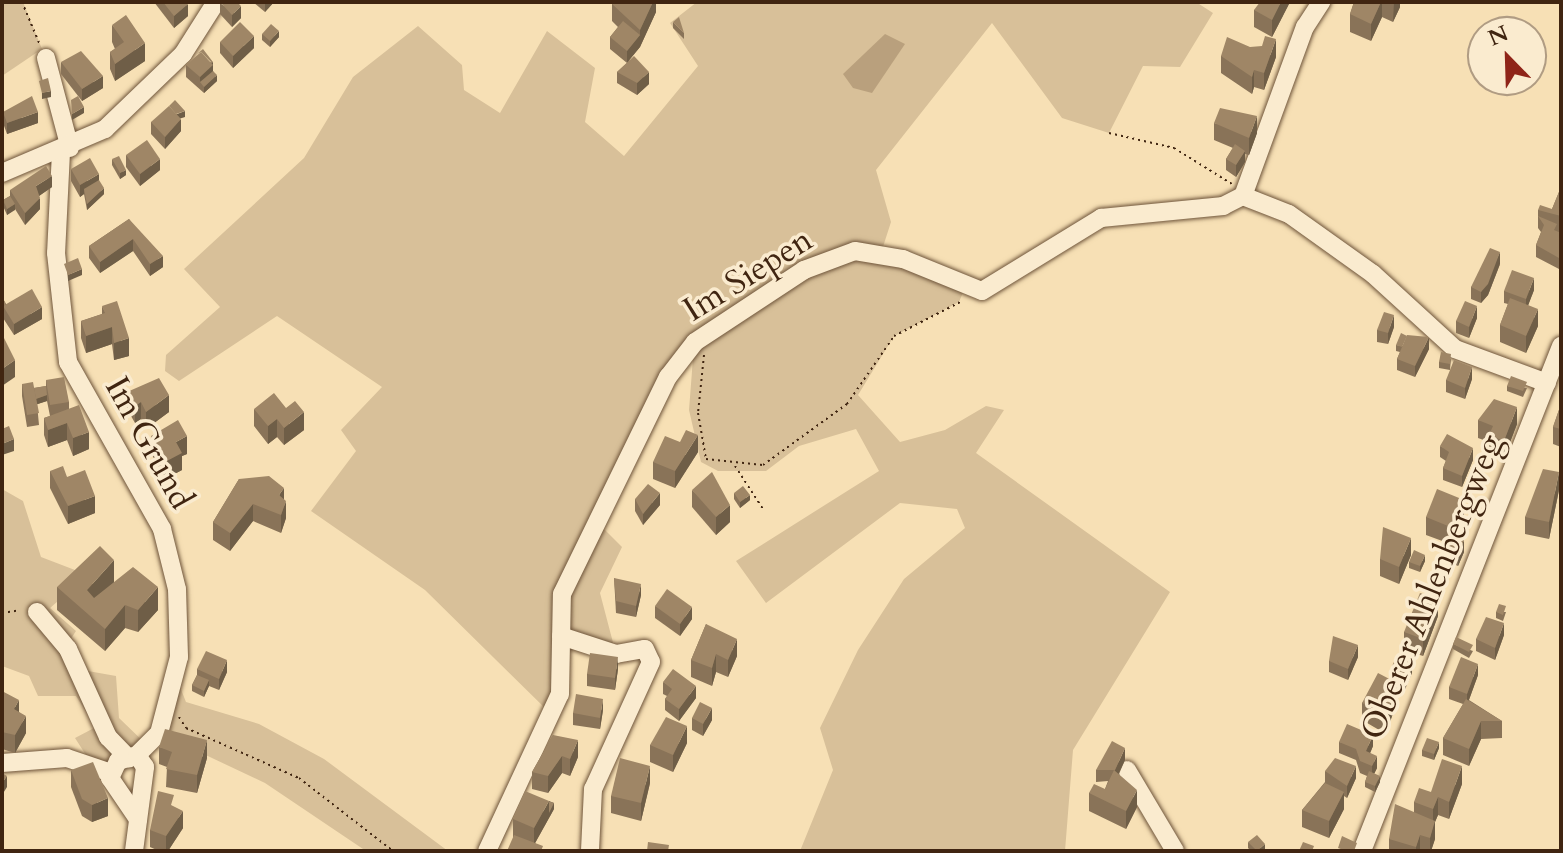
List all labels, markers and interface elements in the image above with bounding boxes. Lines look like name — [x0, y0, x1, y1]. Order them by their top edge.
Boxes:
north arrow — [1467, 16, 1547, 96]
text: N — [1484, 18, 1513, 53]
street label: Im Siepen — [676, 219, 820, 331]
street label: Im Grund — [96, 370, 202, 516]
street label: Oberer Ahlenbergweg — [1352, 428, 1512, 746]

